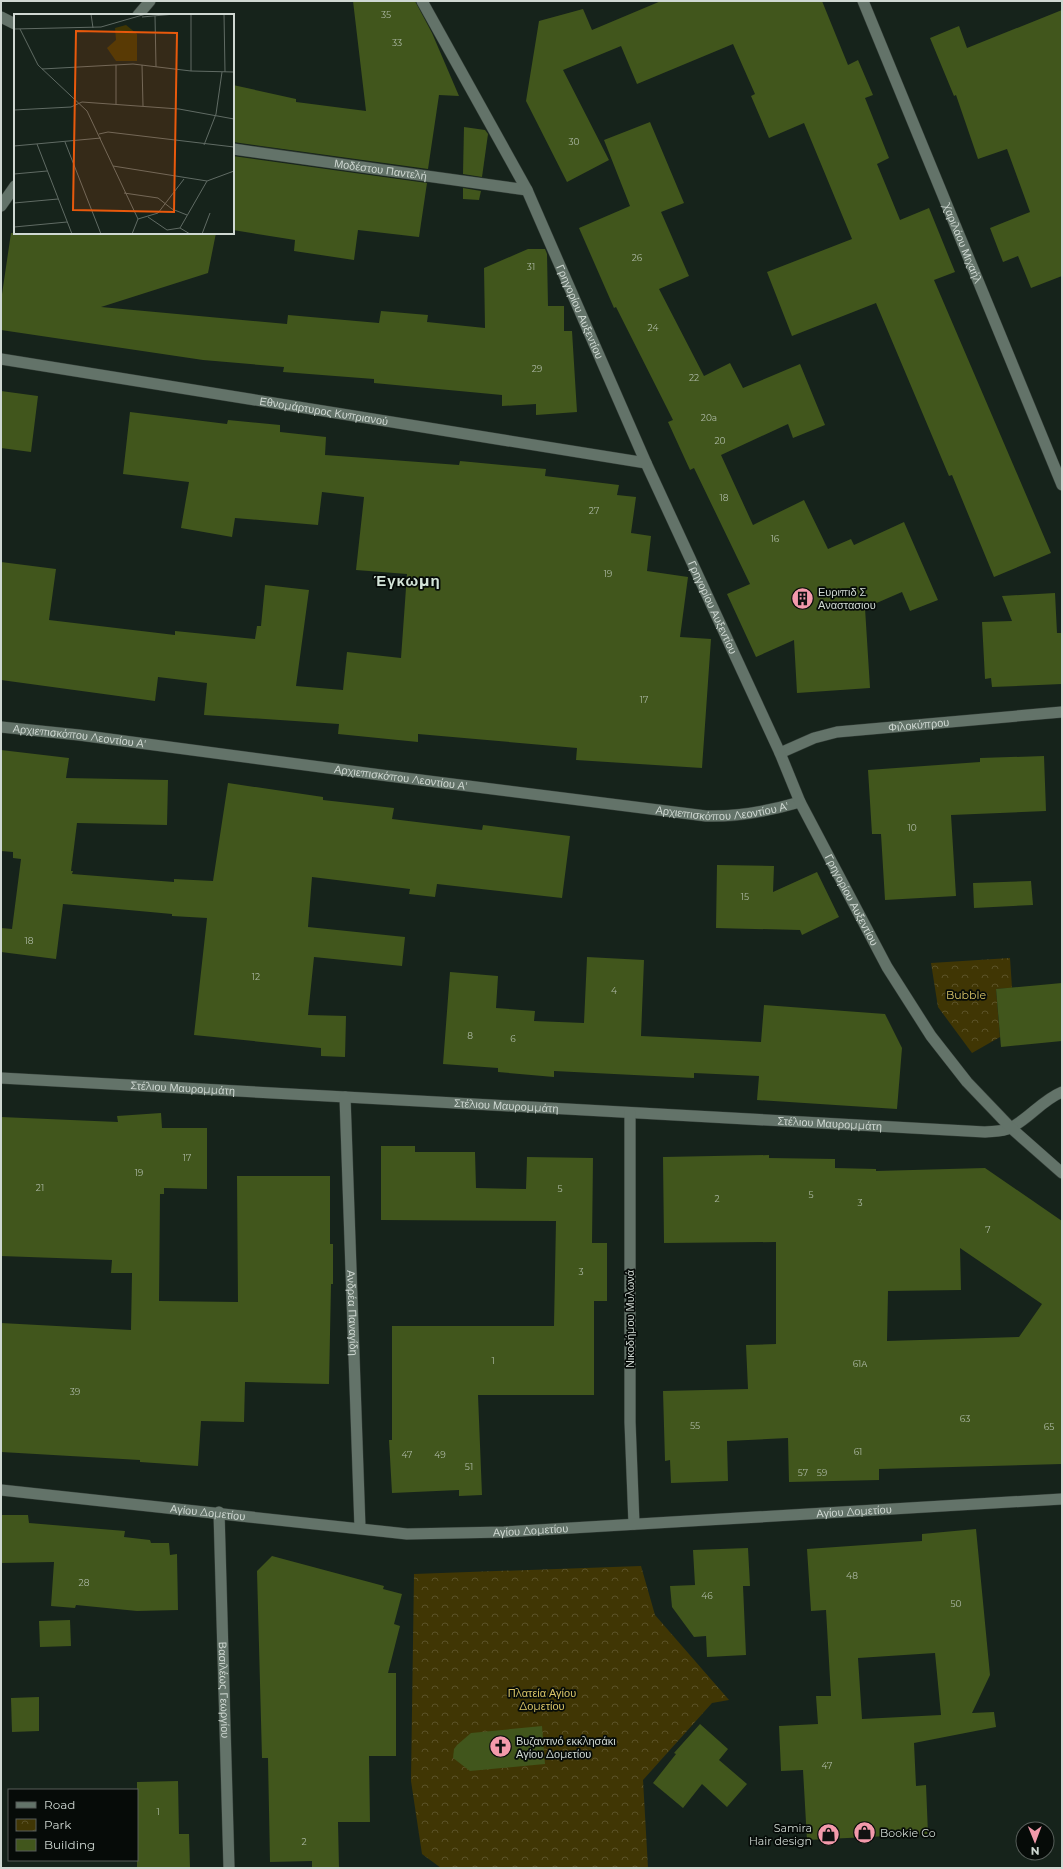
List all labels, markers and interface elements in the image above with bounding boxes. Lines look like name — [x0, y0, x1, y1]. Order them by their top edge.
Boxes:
house number: 35 — [381, 9, 391, 20]
inset map — [14, 14, 234, 234]
house number: 33 — [392, 37, 402, 48]
house number: 30 — [568, 136, 580, 147]
street label: Μοδέστου Παντελή — [333, 156, 428, 183]
street label: Χαριλάου Μιχαήλ — [939, 200, 985, 285]
house number: 26 — [632, 252, 643, 263]
house number: 31 — [527, 261, 535, 272]
street label: Γρηγορίου Αυξεντίου — [553, 262, 607, 361]
house number: 24 — [648, 322, 658, 333]
house number: 29 — [532, 363, 543, 374]
house number: 22 — [689, 372, 699, 383]
street label: Εθνομάρτυρος Κυπριανού — [259, 394, 389, 428]
house number: 20a — [701, 412, 717, 423]
house number: 20 — [714, 435, 726, 446]
house number: 18 — [720, 492, 729, 503]
house number: 27 — [589, 505, 599, 516]
house number: 16 — [771, 533, 780, 544]
street label: Γρηγορίου Αυξεντίου — [685, 558, 740, 656]
house number: 19 — [604, 568, 613, 579]
district label: Έγκωμη — [373, 571, 441, 590]
building icon: Ευριπιδ Σ Αναστασιου — [790, 585, 816, 611]
place label: Ευριπιδ Σ Αναστασιου — [818, 585, 876, 612]
house number: 17 — [640, 694, 648, 705]
street label: Φιλοκύπρου — [888, 715, 950, 734]
street label: Αρχιεπισκόπου Λεοντίου Α' — [12, 721, 147, 751]
street label: Αρχιεπισκόπου Λεοντίου Α' — [333, 762, 468, 793]
street label: Αρχιεπισκόπου Λεοντίου Α' — [655, 798, 790, 823]
house number: 10 — [907, 822, 917, 833]
street label: Γρηγορίου Αυξεντίου — [822, 852, 881, 948]
house number: 15 — [741, 891, 749, 902]
house number: 18 — [25, 935, 34, 946]
house number: 12 — [252, 971, 260, 982]
house number: 4 — [611, 985, 617, 996]
park label: Bubble — [946, 988, 986, 1002]
house number: 8 — [467, 1030, 473, 1041]
house number: 6 — [510, 1033, 516, 1044]
street label: Στέλιου Μαυρομμάτη — [130, 1078, 235, 1098]
street label: Στέλιου Μαυρομμάτη — [454, 1096, 559, 1116]
street label: Στέλιου Μαυρομμάτη — [777, 1114, 882, 1133]
house number: 17 — [183, 1152, 191, 1163]
house number: 19 — [135, 1167, 144, 1178]
house number: 21 — [36, 1182, 44, 1193]
house number: 5 — [557, 1183, 563, 1194]
house number: 5 — [808, 1189, 814, 1200]
house number: 2 — [714, 1193, 720, 1204]
house number: 3 — [857, 1197, 863, 1208]
house number: 7 — [985, 1224, 991, 1235]
house number: 3 — [578, 1266, 584, 1277]
street label: Νικοδήμου Μυλωνά — [623, 1269, 637, 1368]
street label: Ανδρέα Παναγίδη — [344, 1270, 361, 1356]
house number: 1 — [491, 1355, 495, 1366]
house number: 61Α — [853, 1358, 867, 1369]
house number: 39 — [70, 1386, 81, 1397]
house number: 63 — [960, 1413, 970, 1424]
house number: 55 — [690, 1420, 700, 1431]
house number: 65 — [1044, 1421, 1054, 1432]
house number: 61 — [854, 1446, 862, 1457]
house number: 47 — [402, 1449, 412, 1460]
house number: 49 — [434, 1449, 446, 1460]
house number: 51 — [465, 1461, 473, 1472]
house number: 57 — [798, 1467, 808, 1478]
house number: 59 — [817, 1467, 828, 1478]
street label: Αγίου Δομετίου — [170, 1501, 246, 1523]
street label: Αγίου Δομετίου — [816, 1502, 892, 1521]
street label: Αγίου Δομετίου — [493, 1521, 569, 1539]
house number: 48 — [846, 1570, 858, 1581]
house number: 28 — [79, 1577, 90, 1588]
house number: 46 — [701, 1590, 713, 1601]
house number: 50 — [950, 1598, 962, 1609]
street label: Βασιλέως Γεωργίου — [216, 1641, 232, 1738]
park label: Πλατεία Αγίου Δομετίου — [508, 1686, 576, 1713]
church icon: Βυζαντινό εκκλησάκι Αγίου Δομετίου — [487, 1734, 513, 1760]
place label: Βυζαντινό εκκλησάκι Αγίου Δομετίου — [516, 1734, 616, 1761]
house number: 47 — [822, 1760, 832, 1771]
legend — [8, 1789, 138, 1861]
text: Road — [44, 1797, 75, 1812]
house number: 1 — [156, 1806, 160, 1817]
text: Park — [44, 1817, 72, 1832]
shop icon: Bookie Co — [852, 1820, 878, 1846]
place label: Samira Hair design — [749, 1821, 812, 1848]
shop icon: Samira Hair design — [815, 1821, 841, 1847]
north arrow — [1015, 1821, 1055, 1861]
place label: Bookie Co — [880, 1826, 936, 1840]
house number: 2 — [301, 1836, 307, 1847]
text: Building — [44, 1837, 95, 1852]
text: N — [1031, 1844, 1040, 1858]

